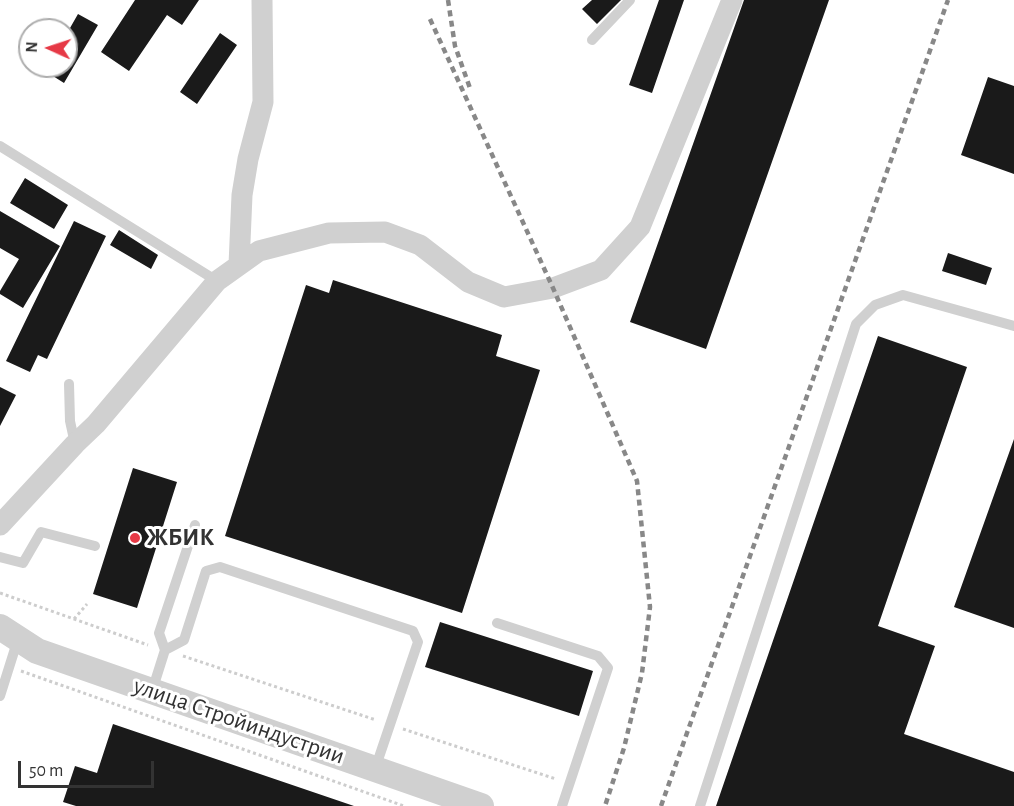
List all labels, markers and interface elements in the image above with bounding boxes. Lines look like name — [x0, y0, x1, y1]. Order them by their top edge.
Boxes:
north arrow — [18, 18, 78, 78]
text: N — [24, 41, 40, 53]
place label: ЖБИК — [147, 524, 214, 552]
marker: ЖБИК — [128, 531, 142, 545]
street label: улица Стройиндустрии — [130, 671, 348, 771]
scale bar — [21, 749, 158, 787]
text: 50 m — [29, 762, 63, 780]

